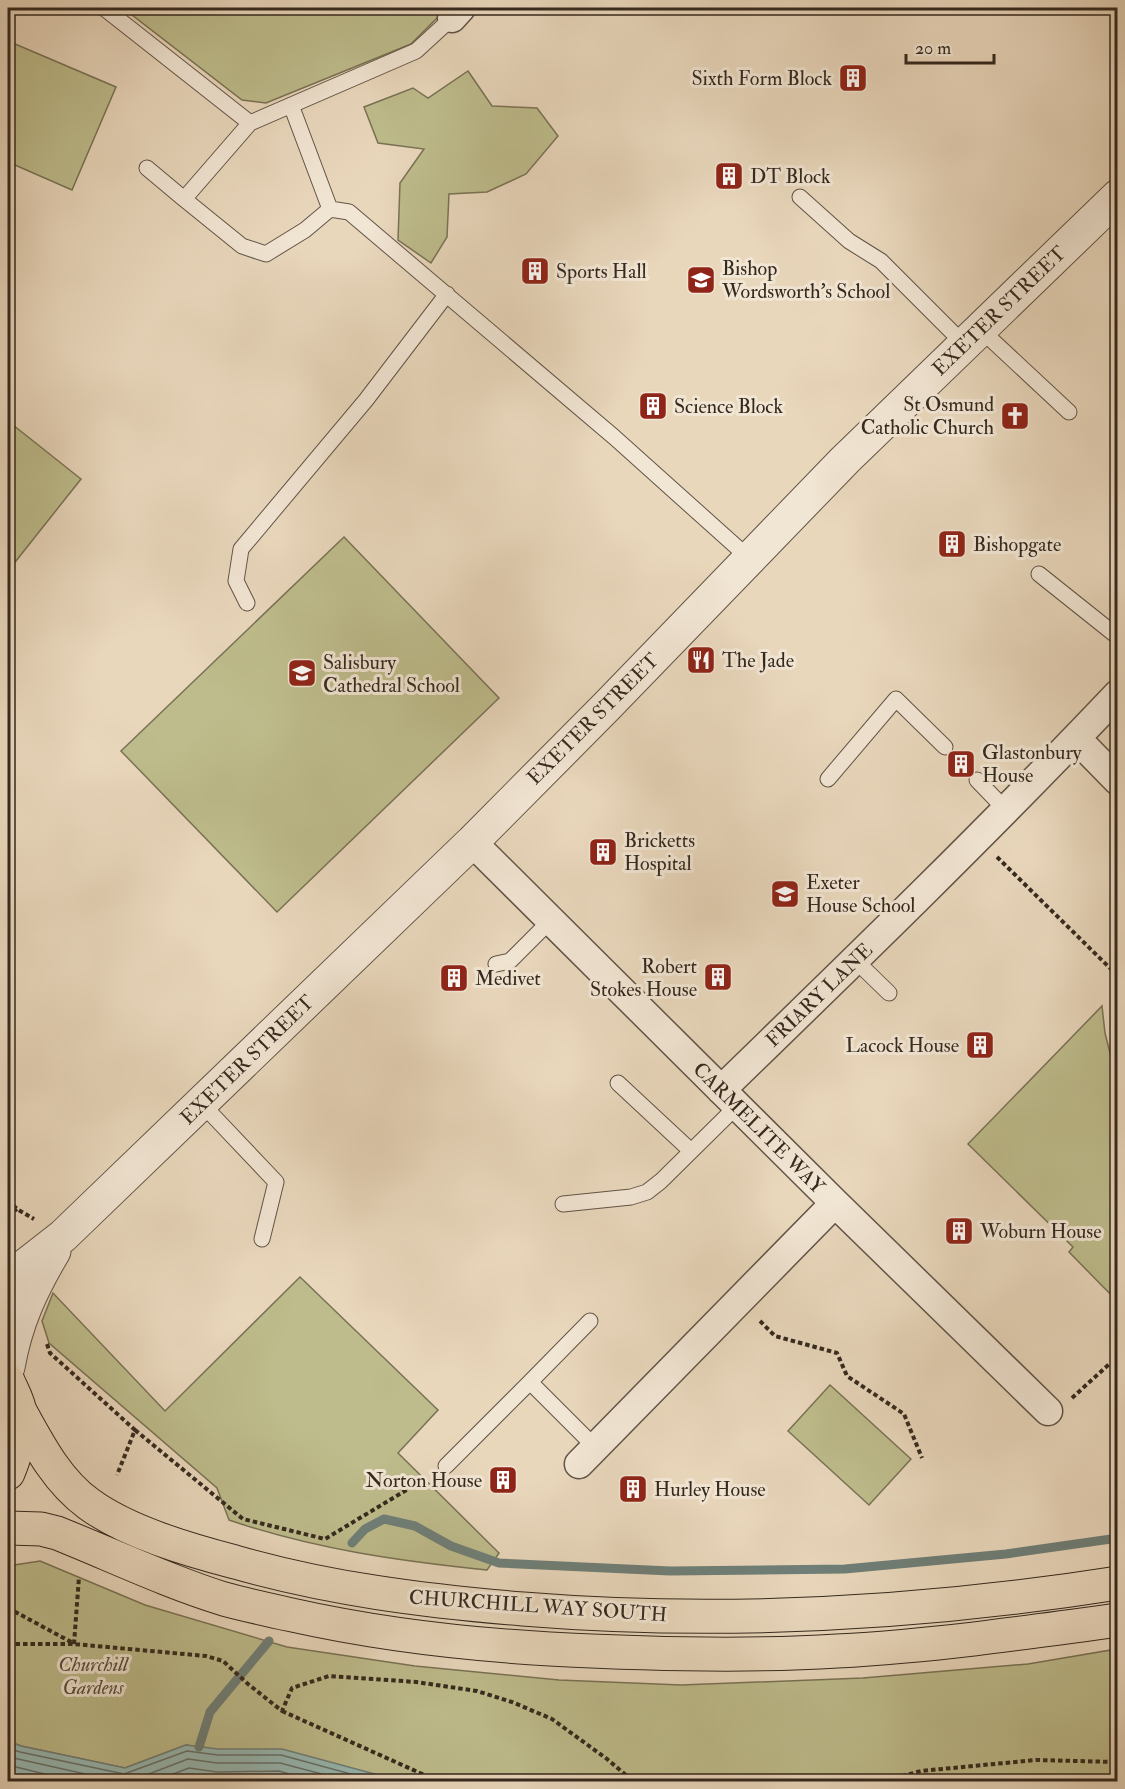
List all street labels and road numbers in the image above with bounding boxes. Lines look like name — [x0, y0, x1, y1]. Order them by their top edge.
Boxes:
street label: EXETER STREET — [927, 241, 1071, 381]
street label: EXETER STREET — [522, 648, 664, 790]
street label: FRIARY LANE — [760, 938, 878, 1052]
street label: EXETER STREET — [175, 990, 319, 1130]
street label: CARMELITE WAY — [688, 1057, 831, 1200]
street label: CHURCHILL WAY SOUTH — [408, 1585, 668, 1627]

